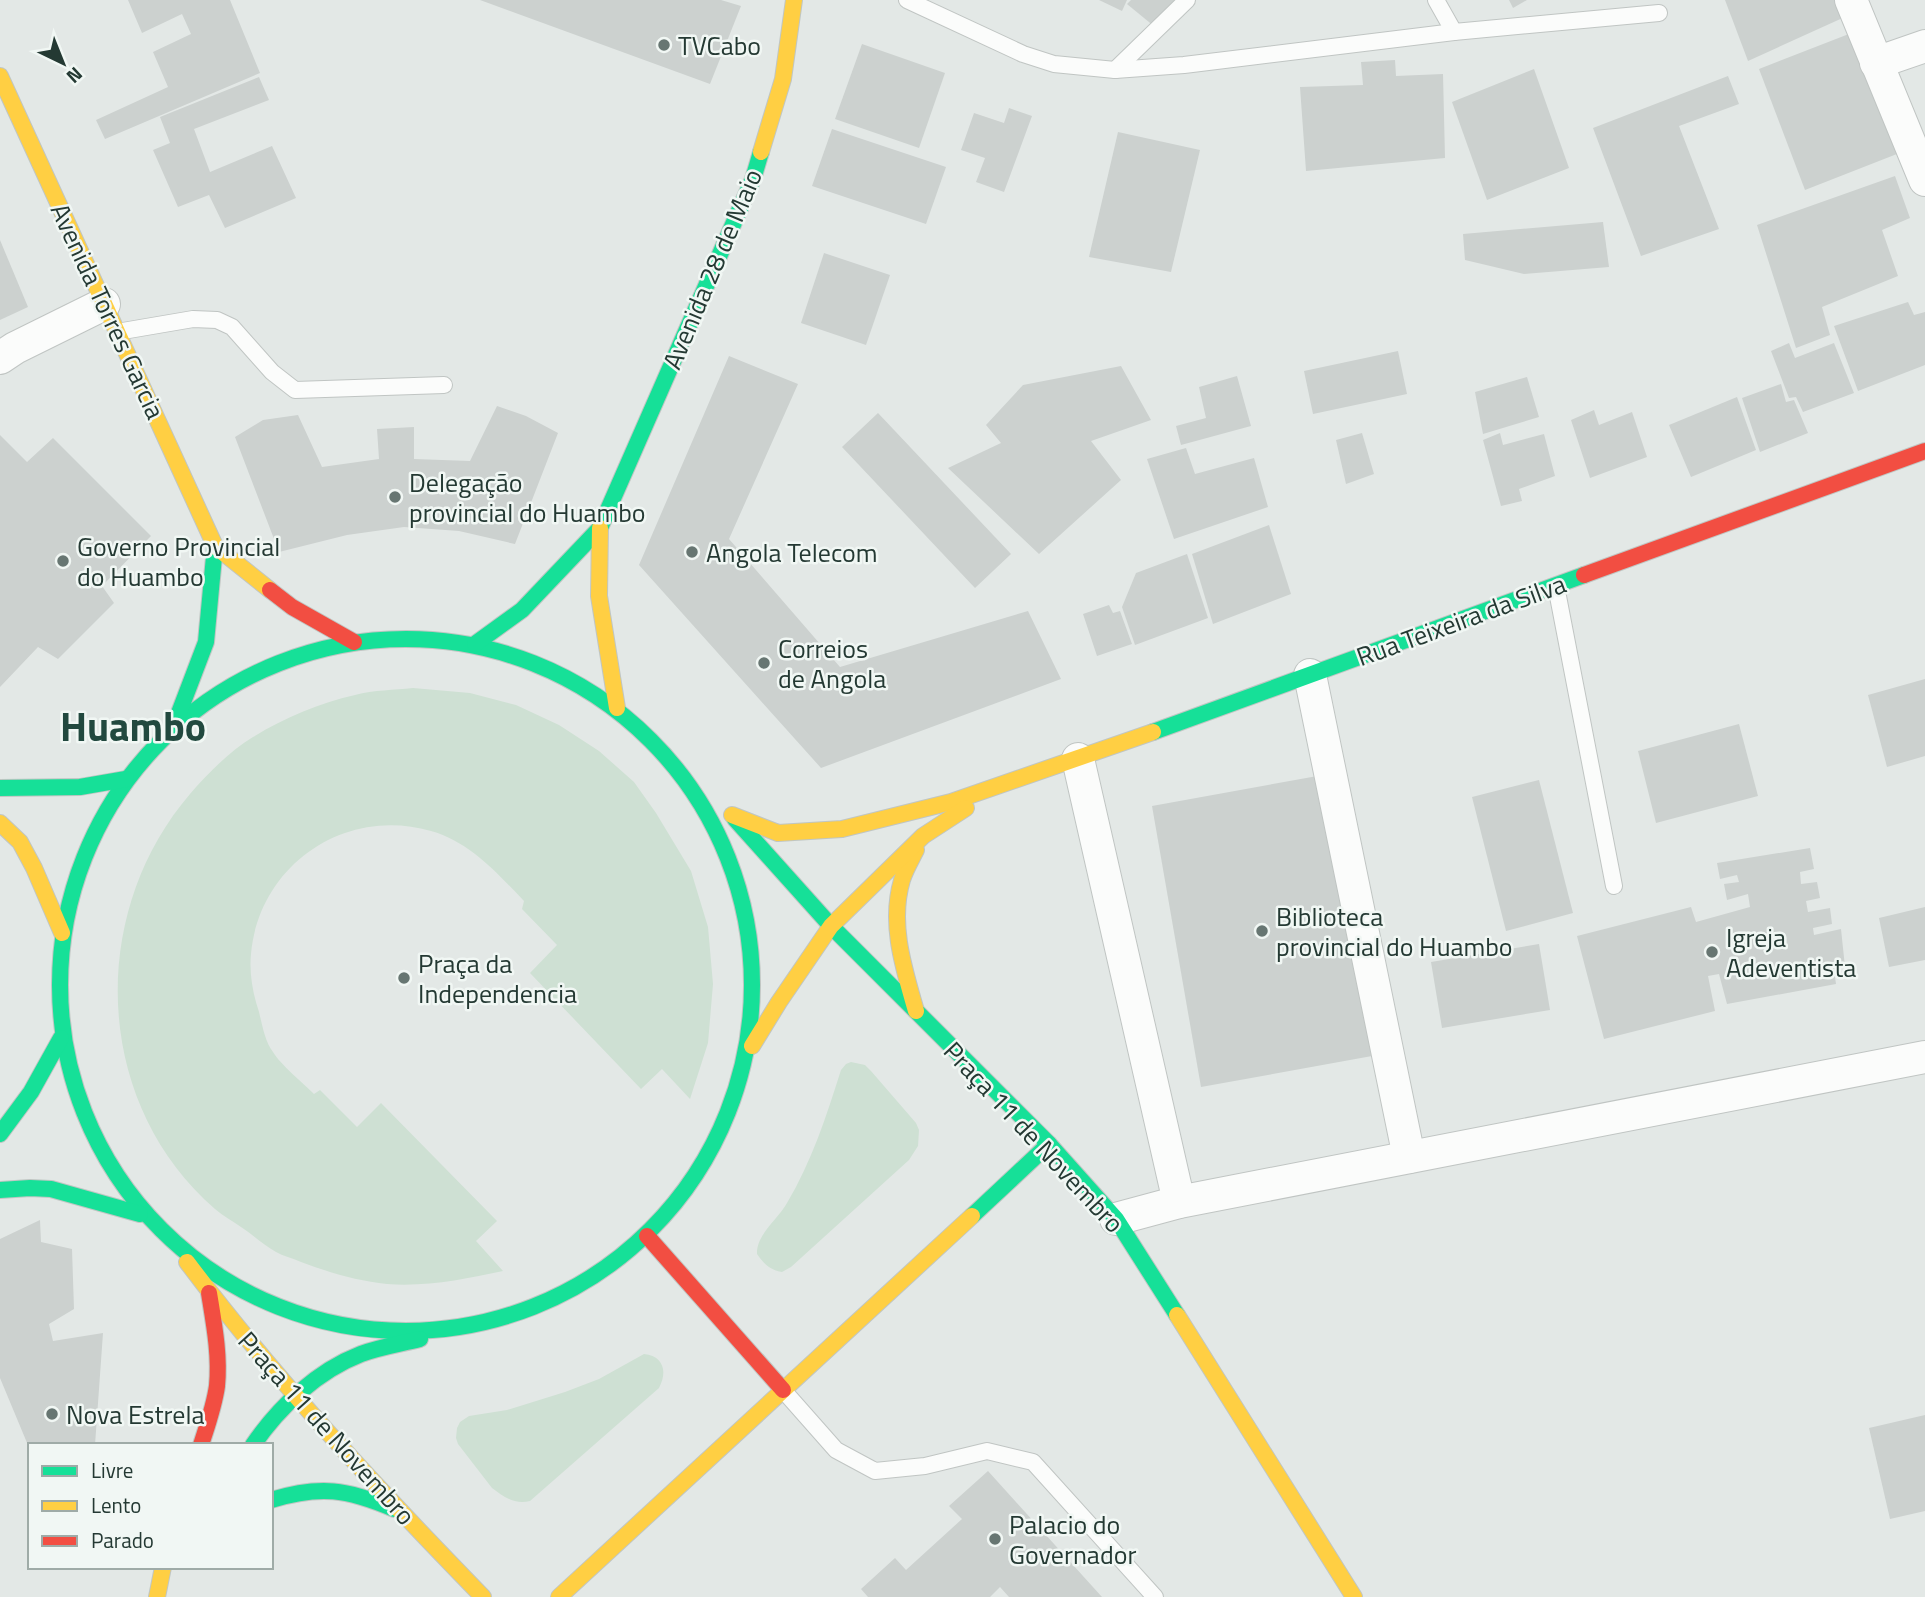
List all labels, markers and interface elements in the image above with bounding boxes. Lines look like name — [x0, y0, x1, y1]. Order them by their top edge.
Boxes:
place label: TVCabo — [678, 26, 761, 65]
north arrow — [28, 28, 98, 98]
marker: TVCabo — [656, 37, 672, 53]
text: N — [60, 61, 90, 91]
street label: Avenida 28 de Maio — [652, 163, 772, 375]
street label: Avenida Torres Garcia — [41, 197, 175, 425]
place label: Delegação provincial do Huambo — [409, 463, 646, 532]
marker: Delegação provincial do Huambo — [387, 489, 403, 505]
place label: Governo Provincial do Huambo — [77, 527, 280, 596]
place label: Angola Telecom — [706, 533, 878, 572]
marker: Angola Telecom — [684, 544, 700, 560]
marker: Governo Provincial do Huambo — [55, 553, 71, 569]
street label: Rua Teixeira da Silva — [1351, 564, 1571, 676]
place label: Correios de Angola — [778, 629, 886, 698]
marker: Correios de Angola — [756, 655, 772, 671]
district label: Huambo — [60, 696, 206, 757]
place label: Biblioteca provincial do Huambo — [1276, 897, 1513, 966]
place label: Igreja Adeventista — [1726, 918, 1856, 987]
marker: Biblioteca provincial do Huambo — [1254, 923, 1270, 939]
place label: Praça da Independencia — [418, 944, 577, 1013]
marker: Igreja Adeventista — [1704, 944, 1720, 960]
marker: Praça da Independencia — [396, 970, 412, 986]
street label: Praça 11 de Novembro — [935, 1033, 1133, 1241]
street label: Praça 11 de Novembro — [229, 1322, 425, 1534]
place label: Nova Estrela — [66, 1395, 204, 1434]
marker: Nova Estrela — [44, 1406, 60, 1422]
legend — [28, 1443, 273, 1569]
text: Livre — [91, 1454, 133, 1486]
text: Lento — [91, 1489, 141, 1521]
place label: Palacio do Governador — [1009, 1505, 1136, 1574]
text: Parado — [91, 1524, 154, 1556]
marker: Palacio do Governador — [987, 1531, 1003, 1547]

